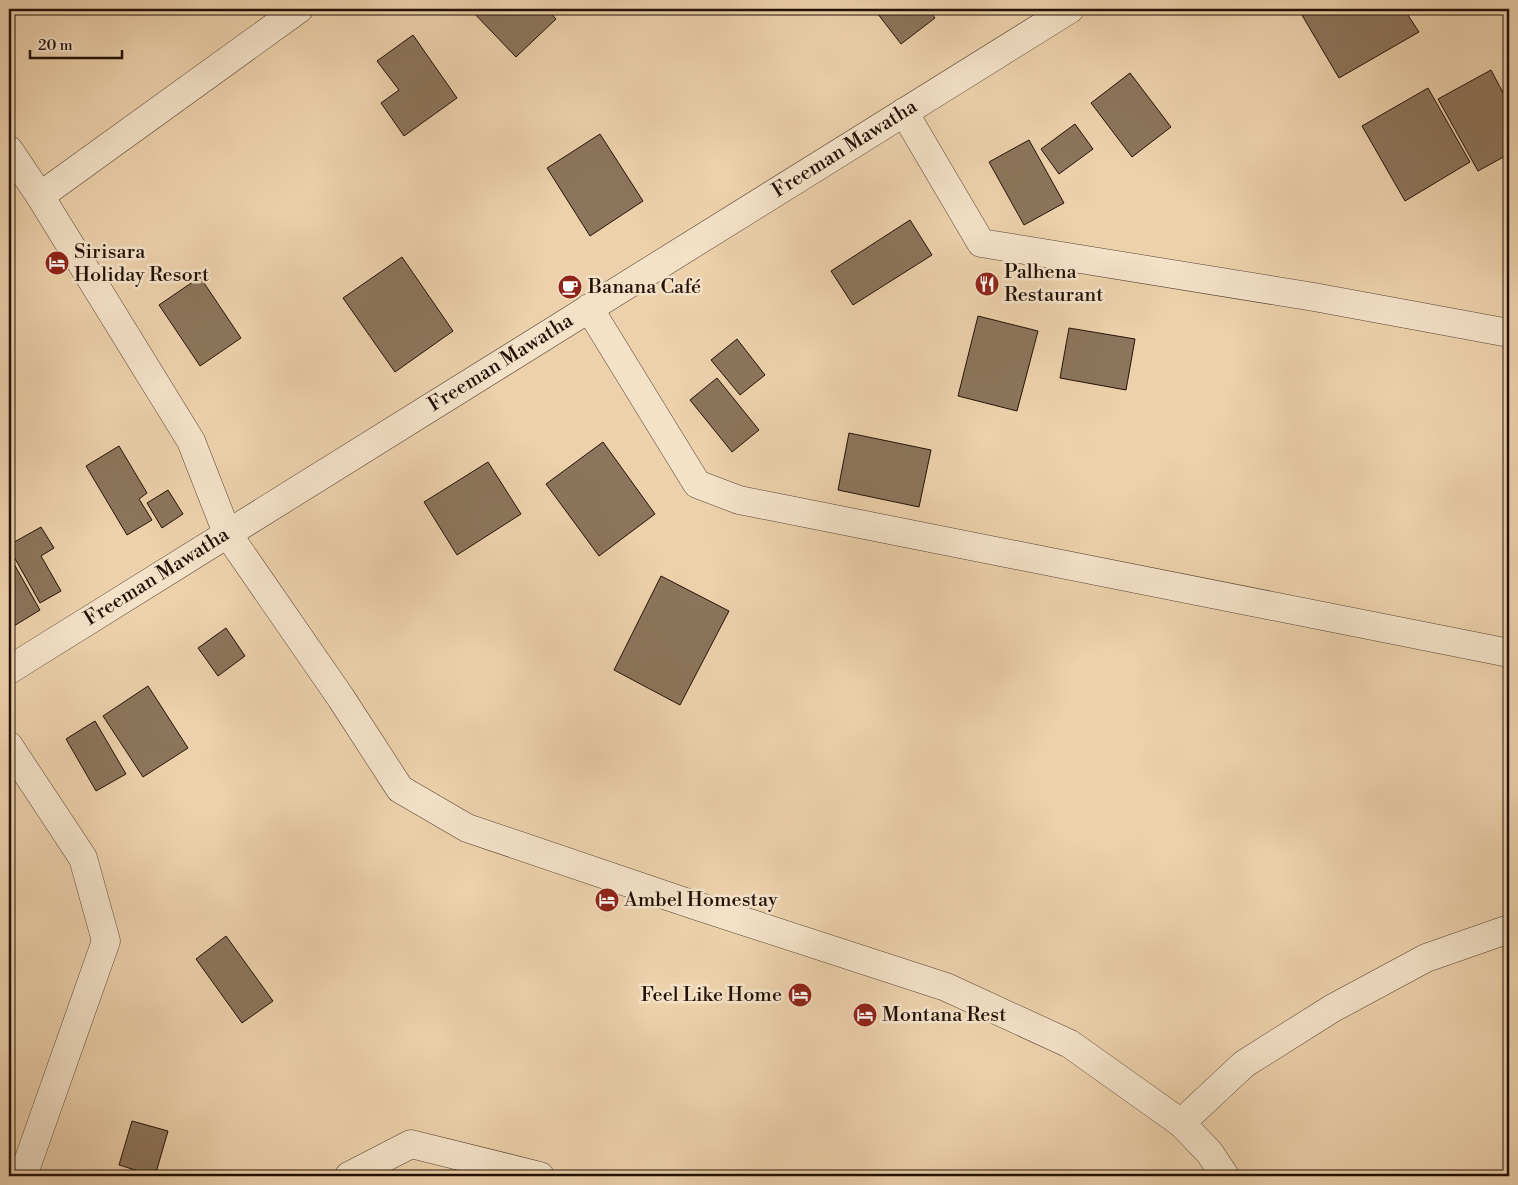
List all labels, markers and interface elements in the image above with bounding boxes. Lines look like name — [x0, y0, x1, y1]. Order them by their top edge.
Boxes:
scale bar — [30, 28, 122, 60]
text: 20 m — [38, 36, 73, 55]
street label: Freeman Mawatha — [768, 94, 923, 204]
place label: Sirisara Holiday Resort — [74, 240, 209, 288]
hotel icon: Sirisara Holiday Resort — [44, 250, 70, 276]
place label: Palhena Restaurant — [1004, 260, 1103, 308]
restaurant icon: Palhena Restaurant — [974, 271, 1000, 297]
cafe icon: Banana Café — [557, 274, 583, 300]
place label: Banana Café — [587, 275, 701, 300]
street label: Freeman Mawatha — [424, 308, 579, 418]
street label: Freeman Mawatha — [80, 522, 235, 632]
hotel icon: Ambel Homestay — [594, 887, 620, 913]
place label: Ambel Homestay — [623, 888, 778, 913]
hotel icon: Feel Like Home — [787, 982, 813, 1008]
place label: Feel Like Home — [641, 983, 782, 1008]
hotel icon: Montana Rest — [852, 1002, 878, 1028]
place label: Montana Rest — [882, 1003, 1006, 1028]

